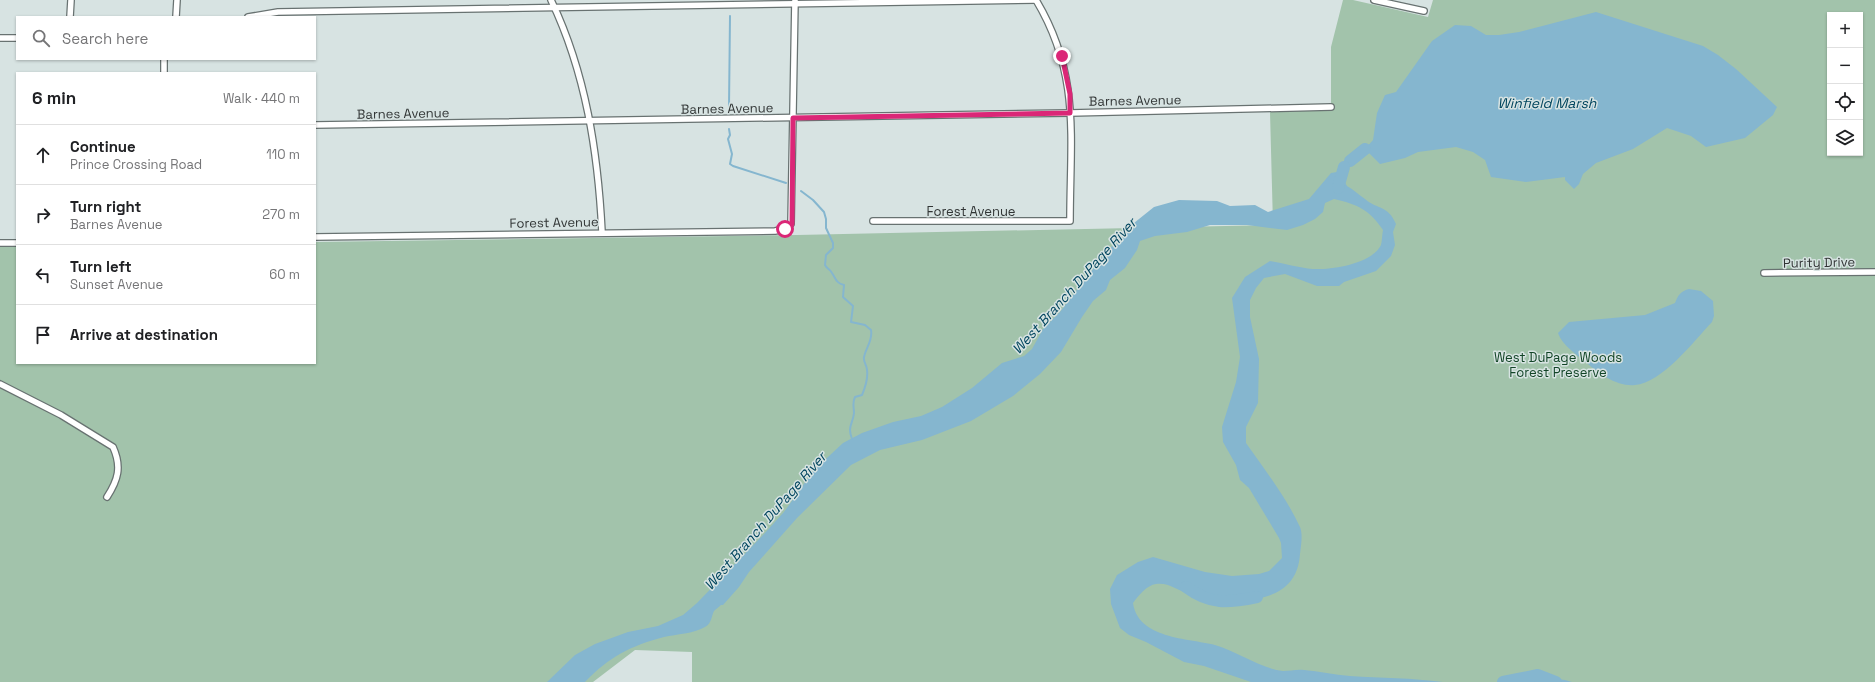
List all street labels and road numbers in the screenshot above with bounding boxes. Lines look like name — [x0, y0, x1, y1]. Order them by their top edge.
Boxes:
street label: Barnes Avenue — [1089, 91, 1181, 110]
street label: Barnes Avenue — [681, 99, 773, 118]
street label: Barnes Avenue — [357, 104, 449, 123]
street label: Forest Avenue — [926, 203, 1016, 220]
street label: Forest Avenue — [509, 213, 599, 232]
street label: Purity Drive — [1783, 253, 1855, 272]

